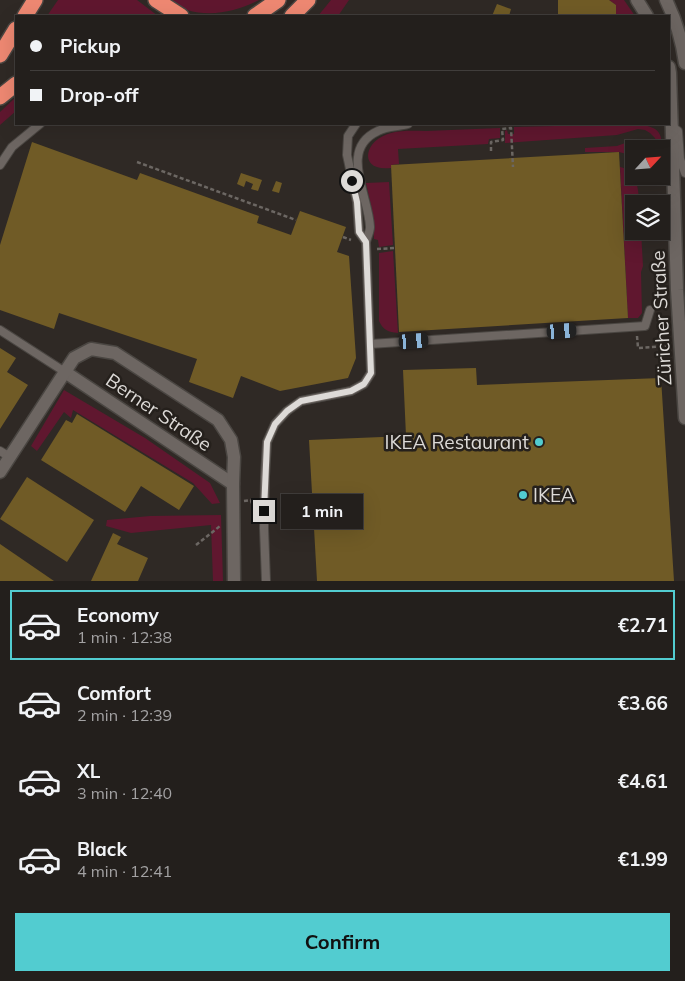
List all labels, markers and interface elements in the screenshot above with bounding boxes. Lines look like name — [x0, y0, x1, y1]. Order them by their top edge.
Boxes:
text: Pickup — [60, 34, 121, 58]
text: Drop-off — [60, 83, 138, 107]
north arrow — [625, 140, 670, 185]
map controls — [625, 140, 670, 240]
route start — [341, 170, 363, 192]
button: layers — [625, 195, 670, 240]
street label: Züricher Straße — [645, 250, 677, 386]
car — [546, 322, 577, 340]
car — [398, 332, 429, 350]
street label: Berner Straße — [101, 368, 217, 456]
place label: IKEA Restaurant — [385, 430, 529, 454]
marker: IKEA Restaurant — [533, 436, 545, 448]
place label: IKEA — [533, 483, 575, 507]
marker: IKEA — [517, 489, 529, 501]
callout: 1 min — [282, 494, 364, 528]
route end — [253, 500, 275, 522]
text: 1 min — [301, 501, 343, 521]
icon: car — [17, 603, 62, 648]
text: Economy — [77, 603, 159, 627]
text: €2.71 — [618, 613, 668, 637]
text: 1 min · 12:38 — [77, 627, 172, 647]
icon: car — [17, 681, 62, 726]
text: Comfort — [77, 681, 151, 705]
text: €3.66 — [618, 691, 668, 715]
text: 2 min · 12:39 — [77, 705, 172, 725]
icon: car — [17, 759, 62, 804]
text: XL — [77, 759, 100, 783]
text: €4.61 — [618, 769, 668, 793]
text: 3 min · 12:40 — [77, 783, 172, 803]
icon: car — [17, 837, 62, 882]
text: Black — [77, 837, 127, 861]
text: €1.99 — [618, 847, 668, 871]
text: 4 min · 12:41 — [77, 861, 172, 881]
button: Confirm — [15, 913, 670, 971]

